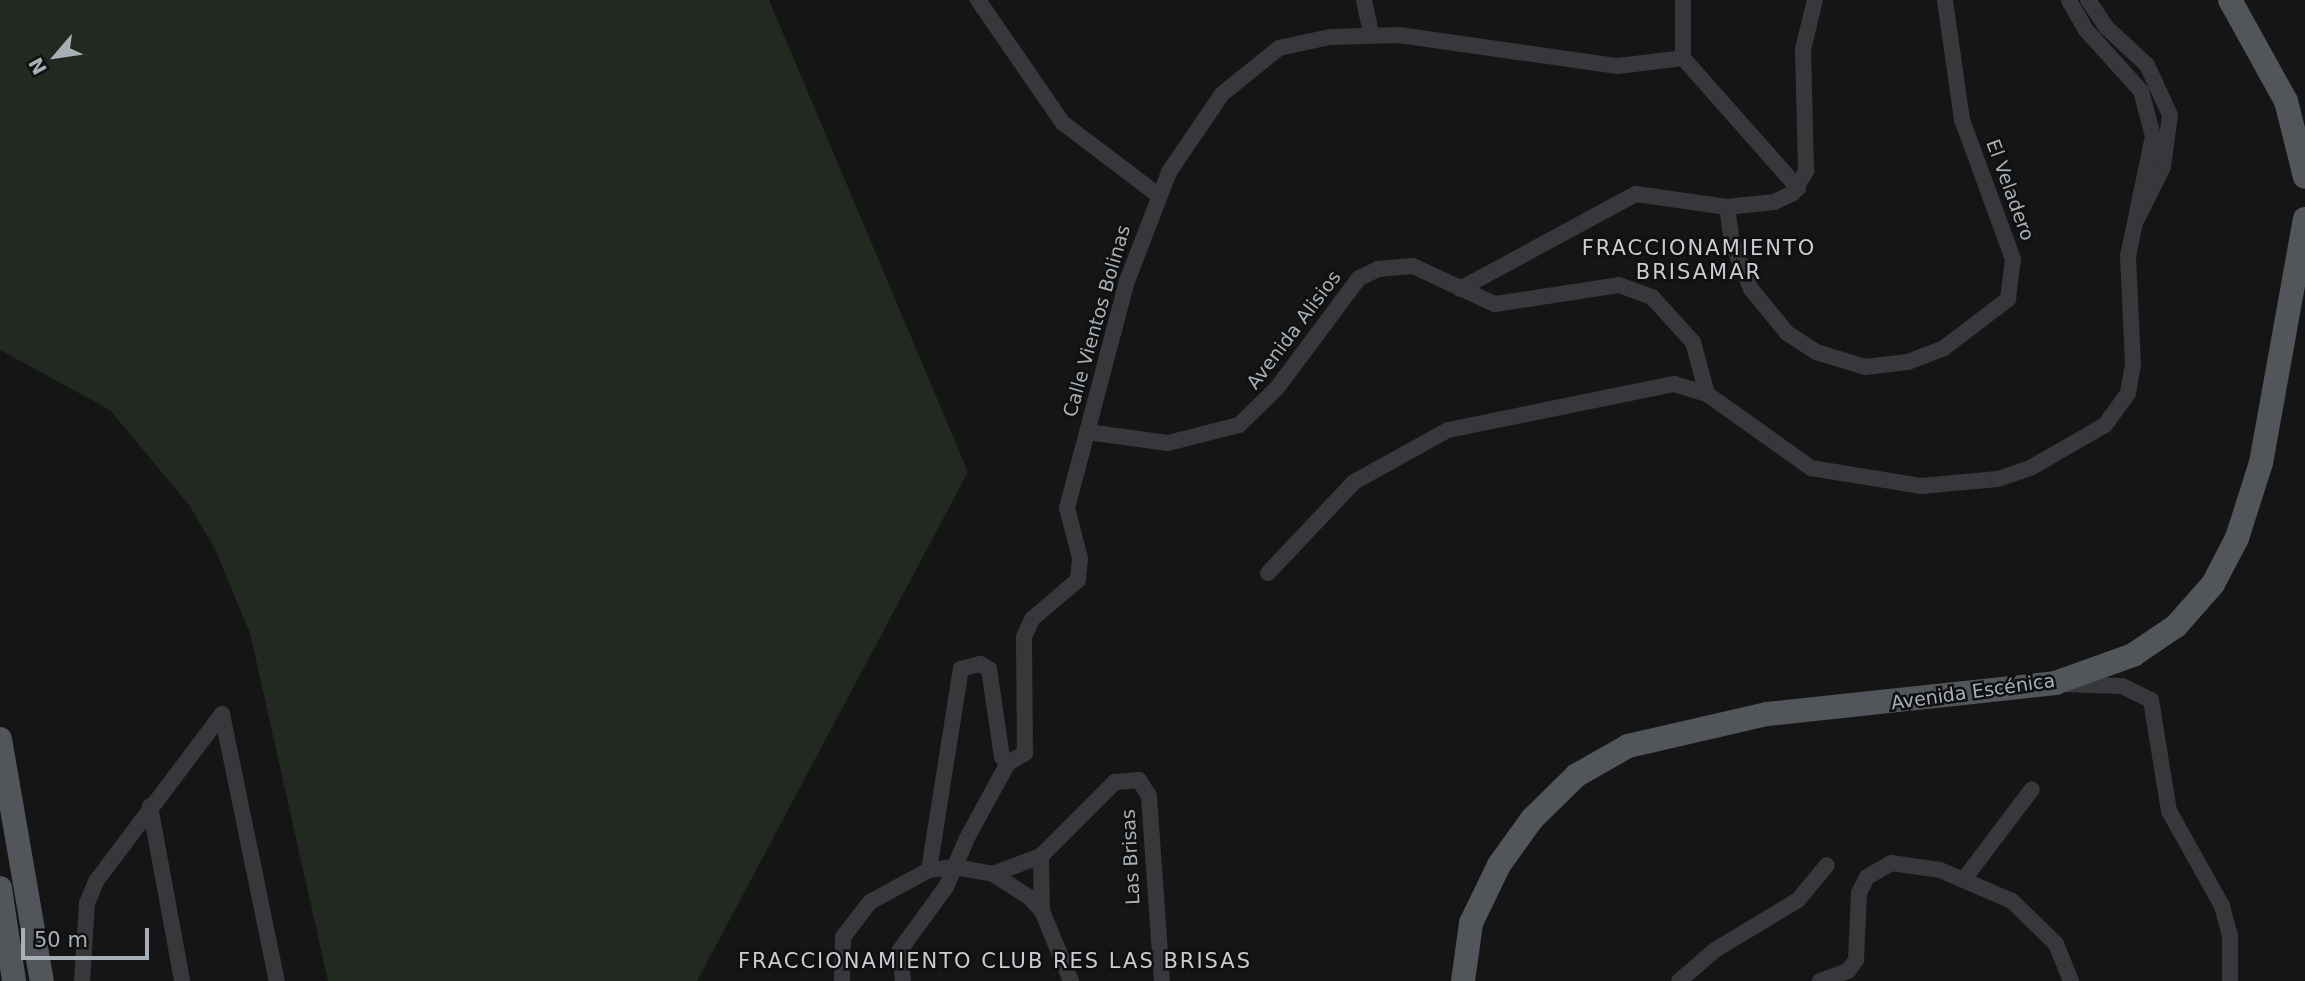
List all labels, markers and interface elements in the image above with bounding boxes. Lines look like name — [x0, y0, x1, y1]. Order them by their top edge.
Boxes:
north arrow — [21, 21, 91, 91]
text: N — [24, 54, 51, 78]
street label: El Veladero — [1981, 136, 2039, 244]
street label: Calle Vientos Bolinas — [1059, 222, 1135, 420]
district label: FRACCIONAMIENTO BRISAMAR — [1584, 235, 1814, 285]
street label: Avenida Alisios — [1242, 266, 1346, 394]
street label: Avenida Escénica — [1890, 669, 2056, 715]
street label: Las Brisas — [1117, 809, 1145, 905]
scale bar — [24, 914, 152, 958]
text: 50 m — [34, 928, 88, 952]
district label: FRACCIONAMIENTO CLUB RES LAS BRISAS — [742, 948, 1248, 974]

